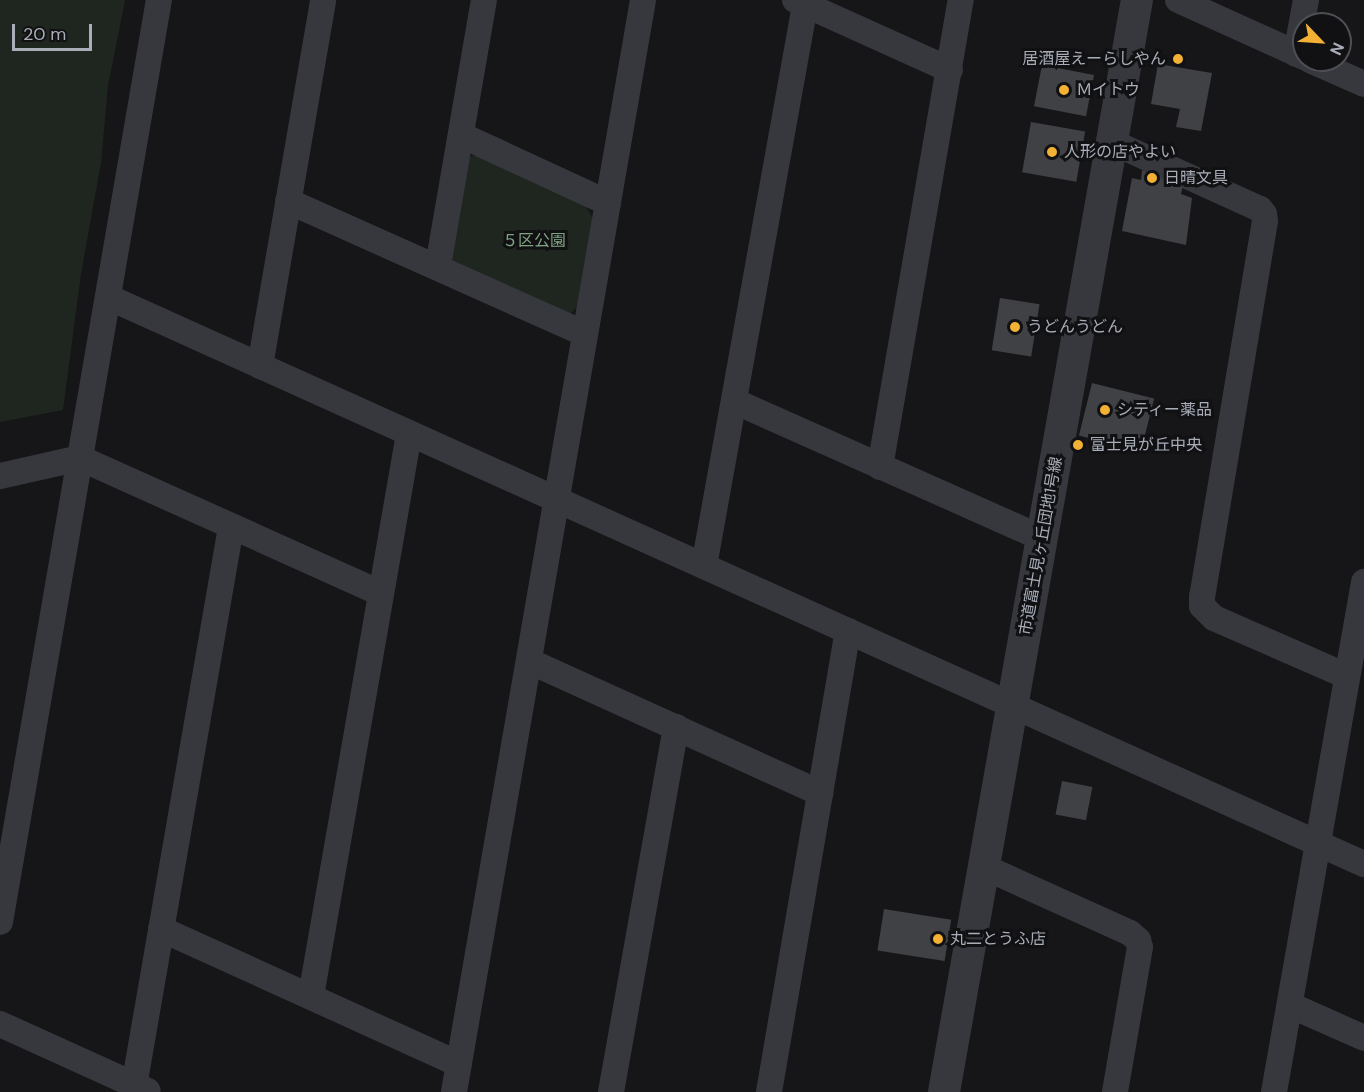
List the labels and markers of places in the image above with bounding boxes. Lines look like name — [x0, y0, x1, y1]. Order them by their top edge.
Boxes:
place label: 居酒屋えーらしやん — [1022, 49, 1166, 69]
marker: 居酒屋えーらしやん — [1171, 52, 1185, 66]
place label: Ｍイトウ — [1076, 80, 1140, 100]
marker: Ｍイトウ — [1057, 83, 1071, 97]
place label: 人形の店やよい — [1064, 142, 1176, 162]
marker: 人形の店やよい — [1045, 145, 1059, 159]
place label: 日晴文具 — [1164, 168, 1228, 188]
marker: 日晴文具 — [1145, 171, 1159, 185]
place label: うどんうどん — [1027, 317, 1123, 337]
marker: うどんうどん — [1008, 320, 1022, 334]
place label: シティー薬品 — [1117, 400, 1213, 420]
marker: シティー薬品 — [1098, 403, 1112, 417]
place label: 富士見が丘中央 — [1090, 435, 1202, 455]
marker: 富士見が丘中央 — [1071, 438, 1085, 452]
place label: 丸二とうふ店 — [950, 929, 1046, 949]
marker: 丸二とうふ店 — [931, 932, 945, 946]

